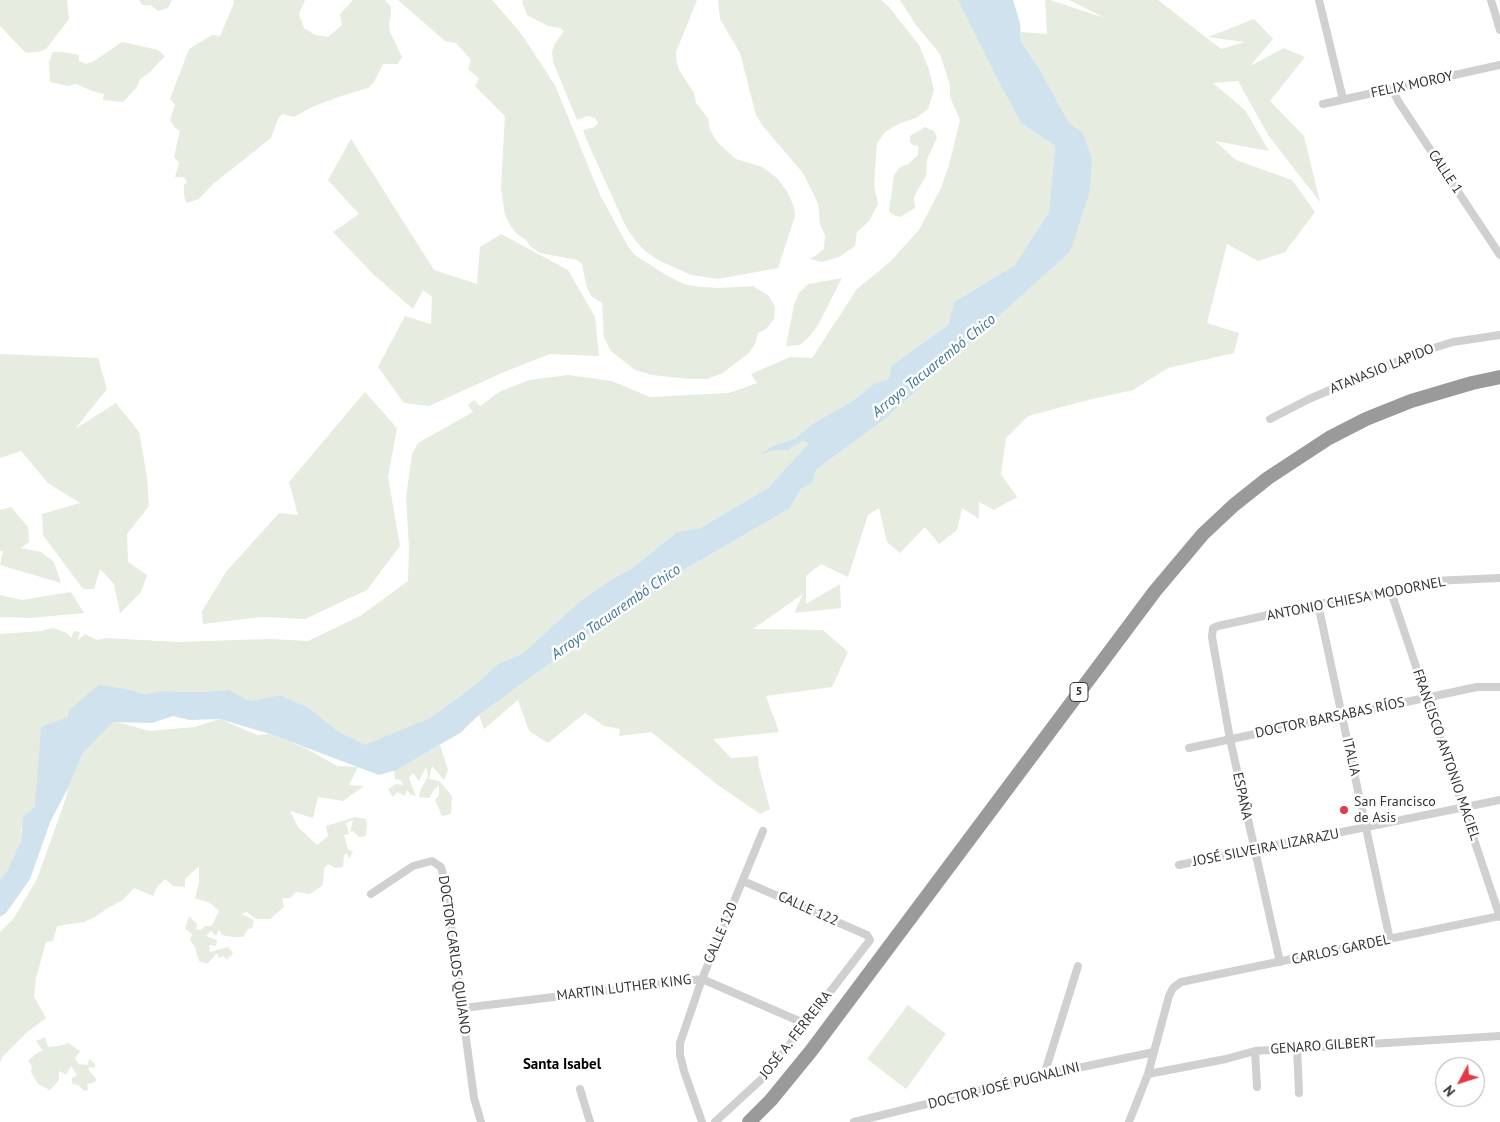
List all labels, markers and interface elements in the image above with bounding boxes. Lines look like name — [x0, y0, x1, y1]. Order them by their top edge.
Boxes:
street label: FELIX MOROY — [1369, 68, 1455, 102]
street label: CALLE 1 — [1424, 147, 1466, 197]
water label: Arroyo Tacuarembó Chico — [869, 311, 999, 421]
street label: ATANASIO LAPIDO — [1327, 340, 1437, 398]
water label: Arroyo Tacuarembó Chico — [548, 560, 684, 664]
street label: ANTONIO CHIESA MODORNEL — [1265, 573, 1447, 625]
street label: FRANCISCO ANTONIO MACIEL — [1409, 667, 1483, 843]
road number: 5 — [1070, 682, 1088, 702]
street label: DOCTOR BARSABAS RÍOS — [1254, 694, 1406, 742]
street label: ITALIA — [1338, 736, 1364, 778]
street label: ESPAÑA — [1229, 771, 1255, 821]
place label: San Francisco de Asis — [1354, 794, 1436, 826]
marker: San Francisco de Asis — [1338, 804, 1350, 816]
street label: JOSÉ SILVEIRA LIZARAZU — [1191, 826, 1341, 870]
street label: DOCTOR CARLOS QUIJANO — [435, 874, 473, 1036]
street label: CALLE 122 — [775, 888, 841, 930]
street label: CALLE 120 — [701, 900, 741, 966]
street label: CARLOS GARDEL — [1290, 931, 1392, 969]
street label: MARTIN LUTHER KING — [556, 971, 692, 1005]
street label: JOSÉ A. FERREIRA — [757, 988, 835, 1082]
street label: GENARO GILBERT — [1270, 1034, 1376, 1058]
district label: Santa Isabel — [523, 1056, 601, 1074]
north arrow — [1435, 1057, 1485, 1107]
street label: DOCTOR JOSÉ PUGNALINI — [927, 1059, 1081, 1113]
text: N — [1439, 1082, 1459, 1100]

